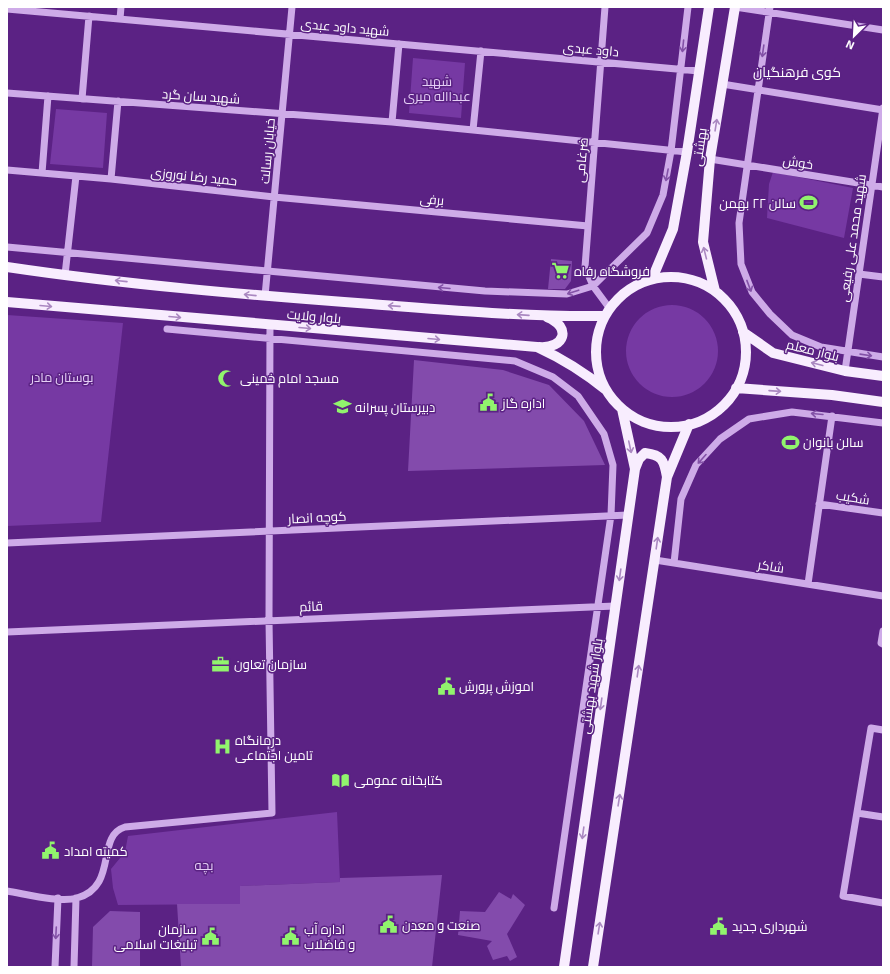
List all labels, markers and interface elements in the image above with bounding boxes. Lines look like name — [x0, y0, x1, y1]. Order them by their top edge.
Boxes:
street label: شهید داود عبدی — [300, 15, 390, 39]
north arrow — [834, 16, 874, 56]
text: N — [843, 38, 856, 53]
street label: داود عبدی — [562, 39, 620, 59]
one-way arrow — [680, 39, 687, 52]
one-way arrow — [759, 44, 767, 57]
district label: کوی فرهنگیان — [753, 63, 841, 80]
park label: شهید عبدااله میری — [403, 73, 471, 104]
street label: شهید سان گرد — [161, 85, 241, 107]
street label: خیابان رسالت — [256, 117, 278, 185]
one-way arrow — [712, 118, 720, 131]
street label: بهشتی — [688, 127, 710, 167]
street label: ضرغامی — [571, 137, 591, 183]
street label: خوش — [782, 152, 814, 172]
street label: حمید رضا نوروزی — [150, 163, 238, 189]
one-way arrow — [663, 168, 671, 181]
street label: شهید محمد علی رفیعی — [835, 173, 869, 303]
street label: برفی — [419, 190, 445, 208]
sports icon: سالن ۲۲ بهمن — [799, 193, 819, 213]
place label: سالن ۲۲ بهمن — [719, 195, 796, 211]
one-way arrow — [701, 247, 709, 260]
supermarket icon: فروشگاه رفاه — [551, 261, 571, 281]
place label: فروشگاه رفاه — [574, 263, 650, 279]
one-way arrow — [115, 278, 128, 285]
one-way arrow — [746, 280, 754, 292]
one-way arrow — [438, 284, 451, 291]
one-way arrow — [567, 289, 580, 296]
one-way arrow — [244, 291, 257, 298]
one-way arrow — [39, 302, 52, 309]
one-way arrow — [388, 302, 401, 309]
street label: بلوار ولایت — [286, 306, 342, 326]
one-way arrow — [517, 312, 530, 319]
one-way arrow — [168, 313, 181, 320]
one-way arrow — [298, 324, 311, 332]
one-way arrow — [427, 335, 440, 342]
street label: بلوار معلم — [784, 336, 841, 366]
one-way arrow — [859, 351, 872, 359]
one-way arrow — [811, 360, 824, 368]
mosque icon: مسجد امام خمینی — [217, 368, 237, 388]
park label: بوستان مادر — [30, 369, 93, 385]
place label: مسجد امام خمینی — [240, 370, 339, 388]
one-way arrow — [768, 387, 781, 394]
public building icon: اداره گاز — [479, 393, 499, 413]
place label: اداره گاز — [501, 395, 545, 411]
school or university icon: دبیرستان پسرانه — [332, 397, 352, 417]
place label: دبیرستان پسرانه — [355, 399, 435, 417]
one-way arrow — [811, 411, 824, 418]
sports icon: سالن بانوان — [780, 432, 800, 452]
place label: سالن بانوان — [803, 434, 864, 450]
one-way arrow — [627, 440, 635, 453]
one-way arrow — [698, 453, 707, 463]
street label: شکیب — [835, 486, 871, 508]
street label: کوچه انصار — [286, 507, 347, 529]
one-way arrow — [653, 537, 661, 550]
street label: شاکر — [756, 556, 785, 576]
one-way arrow — [616, 569, 624, 582]
street label: قائم — [299, 597, 323, 617]
street label: بلوار شهید بهشتی — [576, 637, 606, 735]
office icon: سازمان تعاون — [211, 654, 231, 674]
place label: سازمان تعاون — [234, 656, 307, 672]
one-way arrow — [634, 665, 642, 678]
public building icon: اموزش پرورش — [436, 676, 456, 696]
place label: اموزش پرورش — [459, 678, 534, 696]
one-way arrow — [597, 697, 605, 710]
place label: درمانگاه تامین اجتماعی — [235, 732, 313, 763]
hospital icon: درمانگاه تامین اجتماعی — [212, 737, 232, 757]
library icon: کتابخانه عمومی — [331, 770, 351, 790]
place label: کتابخانه عمومی — [354, 772, 443, 788]
one-way arrow — [615, 794, 623, 807]
one-way arrow — [579, 826, 587, 839]
public building icon: کمیته امداد — [41, 841, 61, 861]
place label: کمیته امداد — [64, 843, 128, 859]
park label: بچه — [195, 857, 213, 875]
public building icon: صنعت و معدن — [379, 915, 399, 935]
public building icon: شهرداری جدید — [709, 916, 729, 936]
place label: صنعت و معدن — [402, 917, 480, 933]
place label: شهرداری جدید — [732, 918, 808, 934]
place label: سازمان تبلیغات اسلامی — [114, 921, 198, 952]
place label: اداره آب و فاضلاب — [304, 921, 355, 952]
one-way arrow — [595, 922, 603, 935]
one-way arrow — [53, 926, 60, 939]
public building icon: سازمان تبلیغات اسلامی — [200, 926, 220, 946]
public building icon: اداره آب و فاضلاب — [281, 926, 301, 946]

